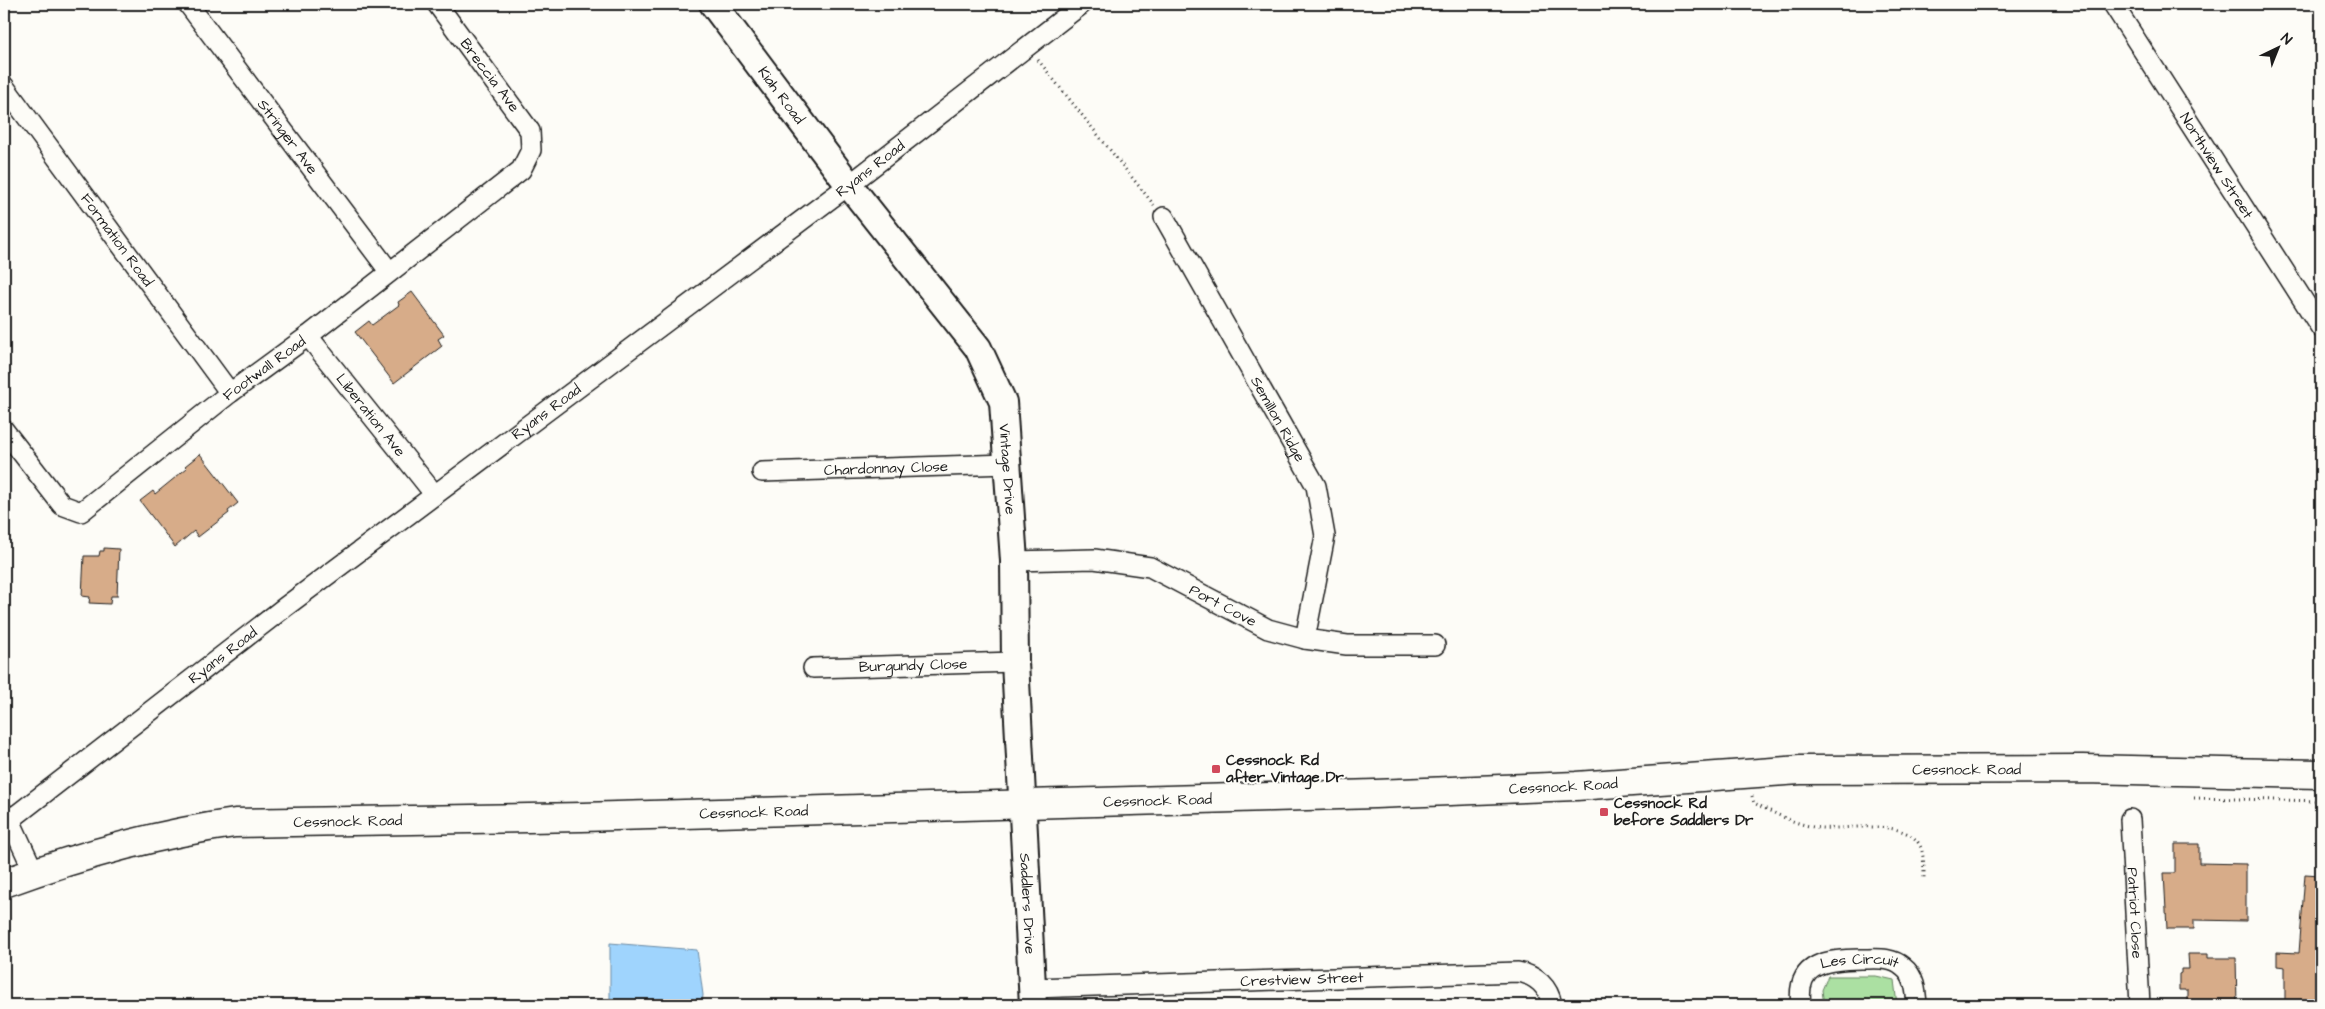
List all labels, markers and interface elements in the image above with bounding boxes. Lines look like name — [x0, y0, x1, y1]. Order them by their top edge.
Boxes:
north arrow — [2252, 22, 2302, 72]
text: N — [2276, 29, 2296, 50]
street label: Breccia Ave — [455, 34, 524, 117]
street label: Kiah Road — [753, 62, 810, 129]
street label: Stringer Ave — [252, 95, 323, 179]
street label: Northview Street — [2174, 109, 2258, 223]
street label: Ryans Road — [832, 135, 910, 202]
street label: Formation Road — [75, 189, 158, 291]
street label: Footwall Road — [218, 331, 311, 406]
street label: Liberation Ave — [331, 369, 410, 461]
street label: Semillon Ridge — [1245, 373, 1310, 466]
street label: Ryans Road — [507, 379, 586, 445]
street label: Vintage Drive — [994, 423, 1021, 515]
street label: Chardonnay Close — [824, 456, 948, 481]
street label: Port Cove — [1185, 579, 1260, 632]
street label: Ryans Road — [184, 622, 262, 689]
street label: Burgundy Close — [858, 653, 967, 678]
place label: Cessnock Rd after Vintage Dr — [1225, 750, 1344, 790]
street label: Cessnock Road — [1912, 759, 2022, 781]
marker: Cessnock Rd after Vintage Dr — [1210, 763, 1222, 775]
street label: Cessnock Road — [1509, 773, 1619, 800]
street label: Cessnock Road — [1103, 789, 1213, 813]
place label: Cessnock Rd before Saddlers Dr — [1614, 793, 1754, 831]
street label: Cessnock Road — [699, 800, 809, 825]
marker: Cessnock Rd before Saddlers Dr — [1598, 806, 1610, 818]
street label: Cessnock Road — [293, 810, 403, 833]
street label: Saddlers Drive — [1014, 852, 1040, 955]
street label: Patriot Close — [2122, 867, 2147, 959]
street label: Les Circuit — [1818, 949, 1902, 975]
street label: Crestview Street — [1240, 967, 1364, 992]

